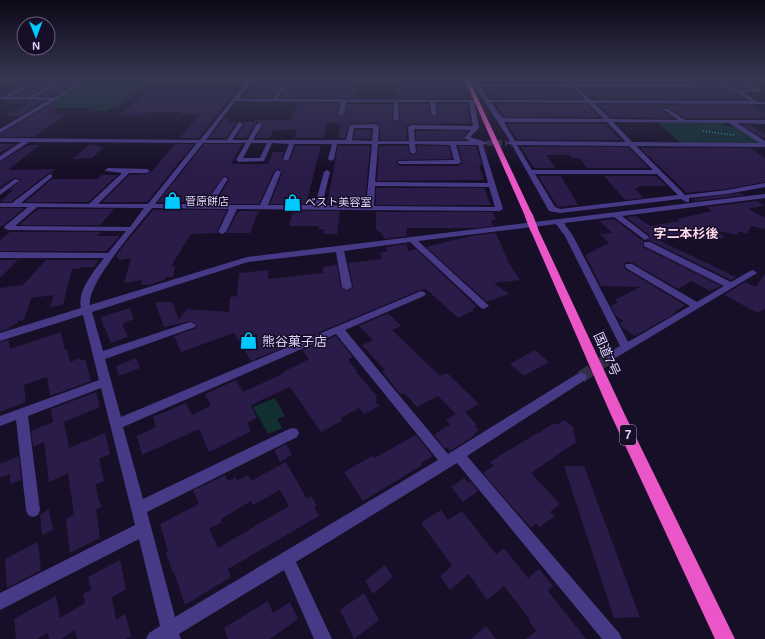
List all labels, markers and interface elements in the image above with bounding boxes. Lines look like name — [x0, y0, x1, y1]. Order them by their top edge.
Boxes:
north arrow — [16, 16, 56, 56]
text: N — [32, 40, 40, 52]
shop icon: 菅原餅店 — [162, 191, 182, 211]
shop icon: ベスト美容室 — [282, 192, 302, 212]
place label: 菅原餅店 — [185, 195, 229, 207]
place label: ベスト美容室 — [305, 196, 371, 208]
district label: 字二本杉後 — [653, 226, 719, 241]
street label: 国道7号 — [591, 330, 623, 378]
shop icon: 熊谷菓子店 — [239, 331, 259, 351]
place label: 熊谷菓子店 — [262, 334, 327, 349]
road number: 7 — [620, 425, 636, 445]

